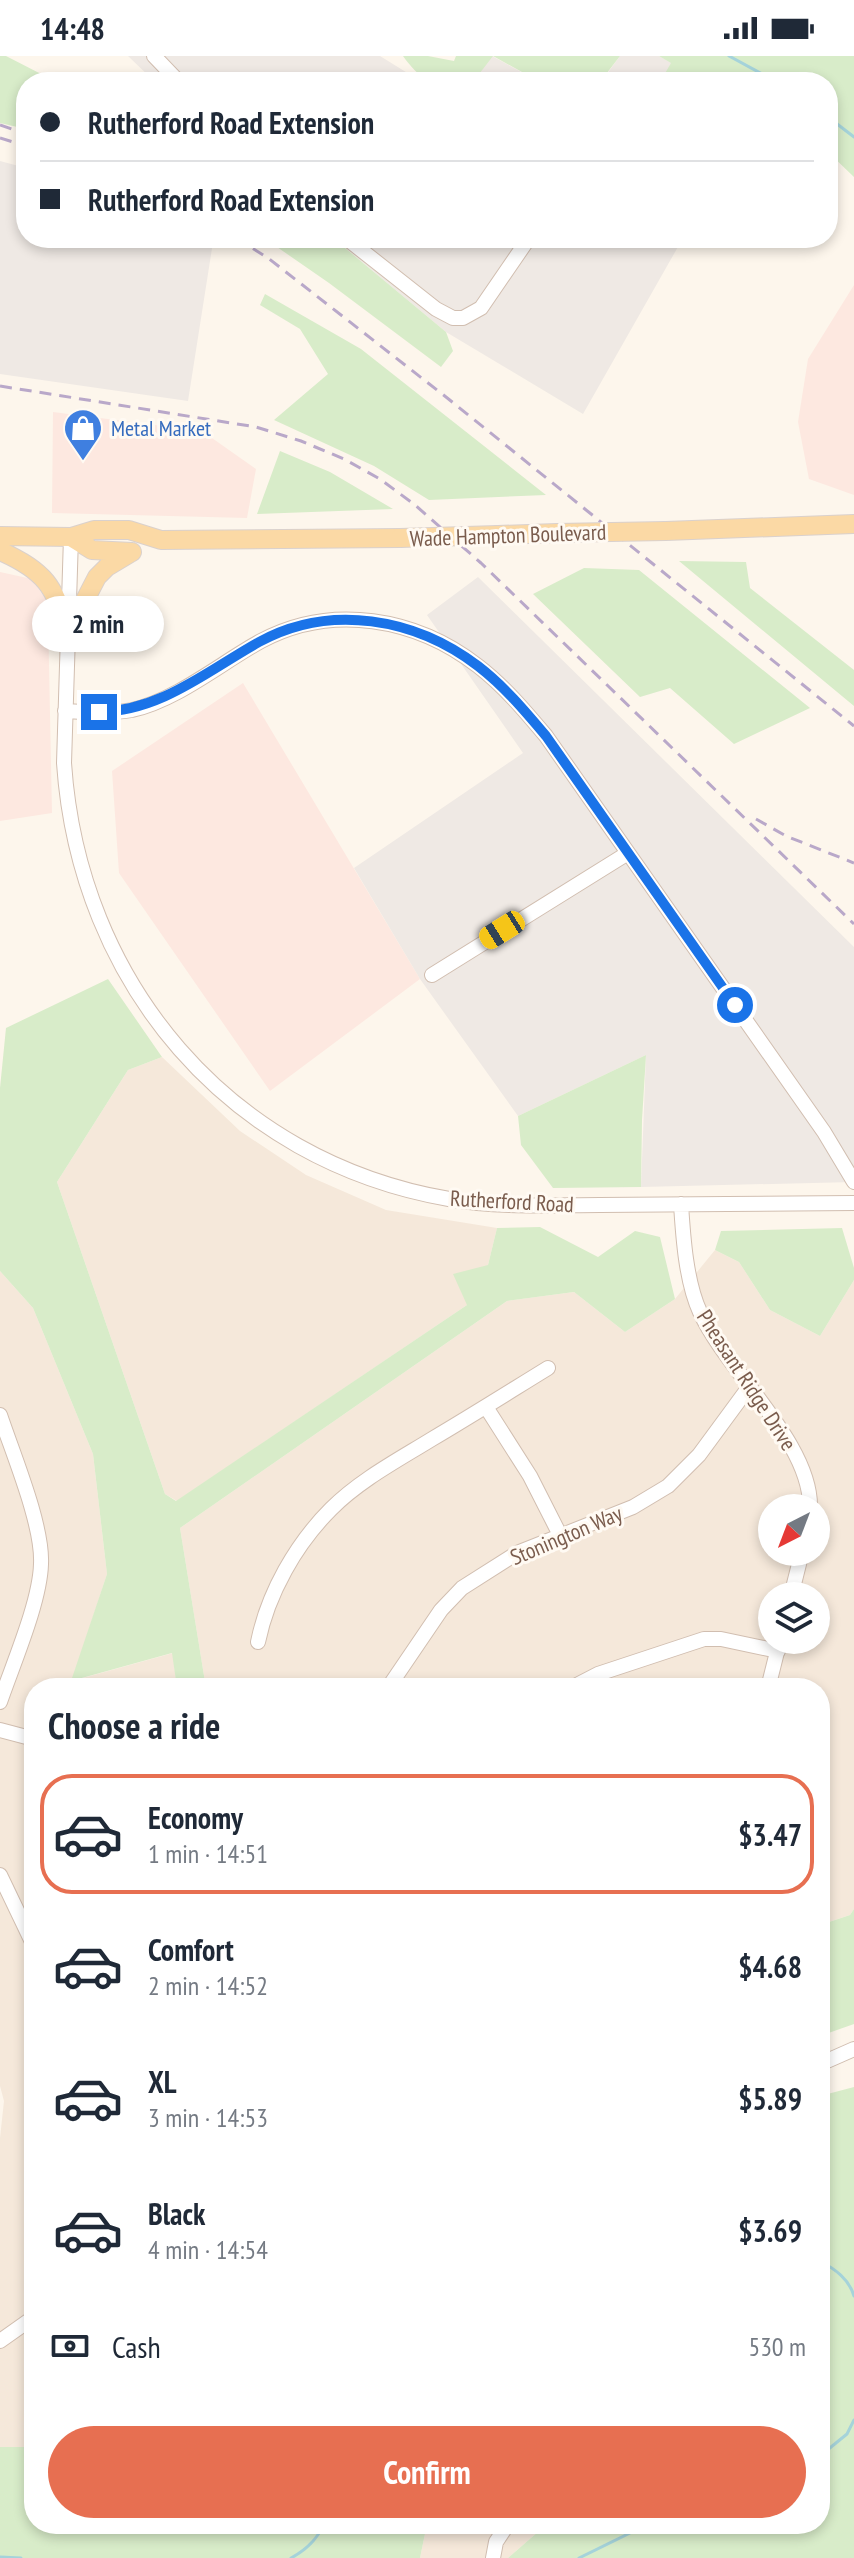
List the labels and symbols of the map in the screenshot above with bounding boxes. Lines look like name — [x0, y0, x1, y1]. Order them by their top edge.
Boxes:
shop icon: Metal Market — [62, 407, 104, 462]
place label: Metal Market — [111, 414, 211, 442]
street label: Wade Hampton Boulevard — [409, 518, 607, 552]
callout: 2 min — [33, 596, 165, 652]
route end — [81, 694, 117, 730]
car — [475, 907, 529, 953]
route start — [717, 987, 753, 1023]
street label: Rutherford Road — [450, 1184, 574, 1218]
street label: Pheasant Ridge Drive — [691, 1304, 803, 1456]
north arrow — [758, 1494, 830, 1566]
street label: Stonington Way — [506, 1499, 627, 1571]

